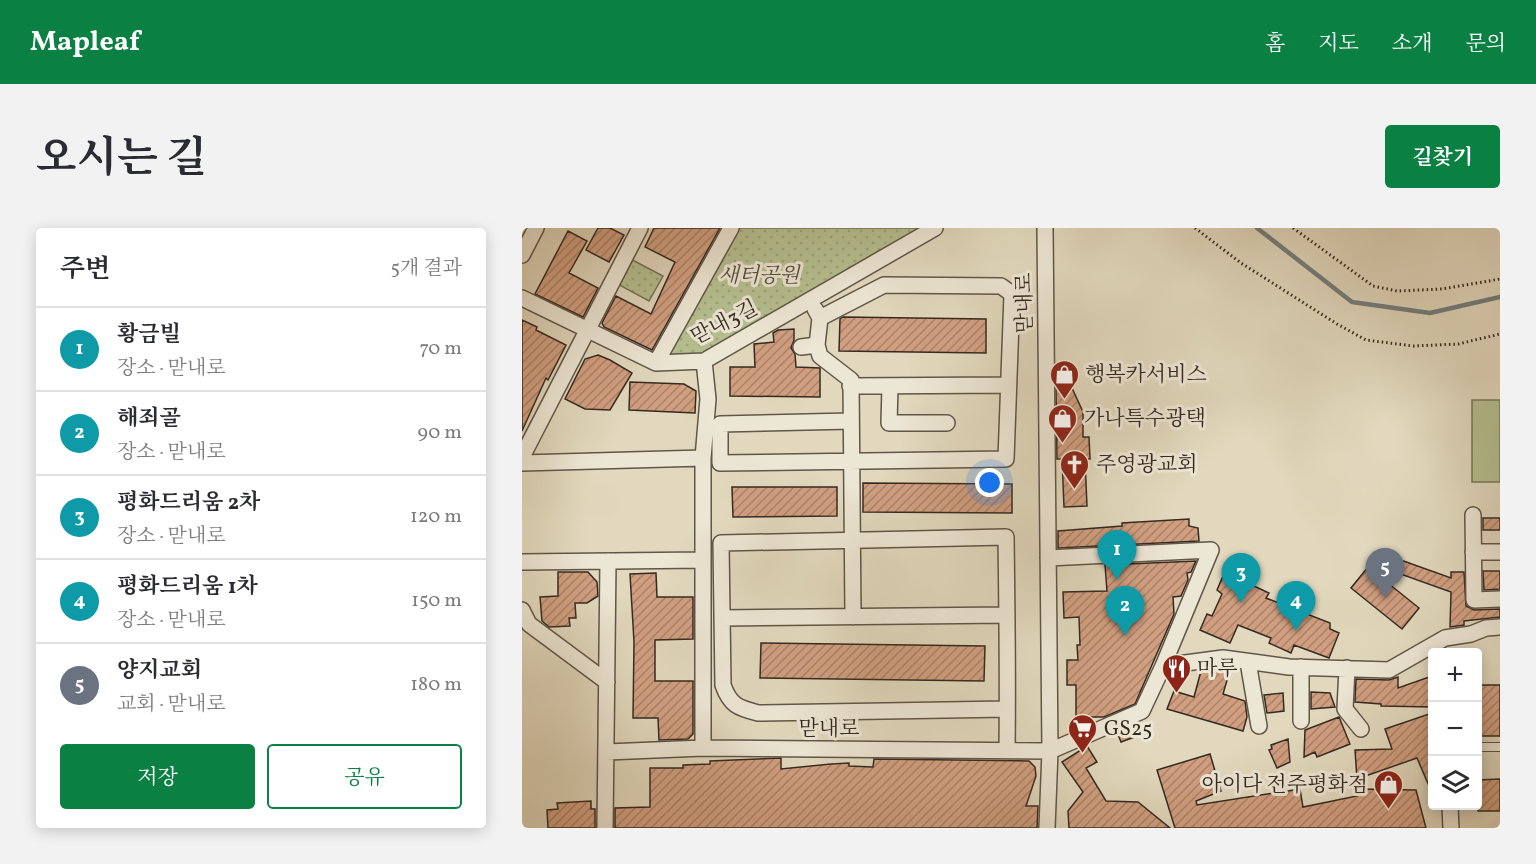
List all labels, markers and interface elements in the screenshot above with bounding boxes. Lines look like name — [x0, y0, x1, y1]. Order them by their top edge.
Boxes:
text: Mapleaf — [30, 23, 140, 62]
text: 홈 — [1265, 30, 1285, 59]
text: 지도 — [1318, 30, 1359, 59]
text: 소개 — [1392, 30, 1432, 59]
text: 문의 — [1465, 30, 1506, 59]
button: 길찾기 — [1385, 125, 1500, 188]
text: 오시는 길 — [36, 131, 207, 190]
text: 주변 — [60, 252, 110, 288]
text: 5개 결과 — [390, 255, 462, 283]
park label: 새터공원 — [718, 262, 801, 291]
street label: 맏내로 — [1010, 272, 1041, 334]
street label: 맏내3길 — [686, 294, 763, 353]
text: 황금빌 — [117, 320, 181, 351]
text: 1 — [75, 335, 84, 363]
text: 70 m — [419, 335, 462, 363]
text: 장소 · 맏내로 — [117, 355, 226, 383]
shop icon: 행복카서비스 — [1048, 358, 1080, 400]
place label: 행복카서비스 — [1085, 361, 1207, 390]
shop icon: 가나특수광택 — [1047, 402, 1079, 444]
text: 해죄골 — [117, 404, 181, 435]
place label: 가나특수광택 — [1084, 405, 1206, 434]
text: 2 — [74, 419, 85, 447]
text: 90 m — [418, 419, 462, 447]
text: 장소 · 맏내로 — [117, 439, 226, 467]
church icon: 주영광교회 — [1059, 448, 1091, 490]
place label: 주영광교회 — [1096, 451, 1197, 480]
your location — [975, 468, 1004, 497]
text: 평화드리움 2차 — [117, 488, 260, 519]
text: 3 — [74, 503, 85, 531]
text: 120 m — [410, 503, 462, 531]
text: 장소 · 맏내로 — [117, 523, 226, 551]
pin: 1 — [1098, 530, 1136, 580]
pin: 5 — [1366, 548, 1404, 598]
pin: 3 — [1222, 554, 1260, 603]
text: 평화드리움 1차 — [117, 572, 258, 603]
pin: 4 — [1276, 582, 1316, 631]
pin: 2 — [1106, 586, 1144, 636]
text: 4 — [73, 587, 86, 615]
text: 150 m — [411, 587, 462, 615]
text: 장소 · 맏내로 — [117, 607, 226, 635]
map controls — [1428, 648, 1482, 810]
button: + — [1428, 648, 1482, 702]
restaurant icon: 마루 — [1160, 652, 1192, 694]
place label: 마루 — [1197, 655, 1238, 684]
text: 양지교회 — [117, 656, 202, 687]
text: 5 — [75, 671, 84, 699]
text: 180 m — [410, 671, 462, 699]
text: 교회 · 맏내로 — [117, 691, 226, 719]
button: − — [1428, 702, 1482, 756]
supermarket icon: GS25 — [1067, 712, 1099, 754]
street label: 맏내로 — [799, 715, 859, 744]
place label: GS25 — [1104, 715, 1152, 744]
button: 저장 — [60, 744, 255, 809]
button: 공유 — [267, 744, 462, 809]
button: layers — [1428, 756, 1482, 810]
shop icon: 아이다 전주평화점 — [1373, 768, 1405, 810]
place label: 아이다 전주평화점 — [1202, 771, 1368, 800]

